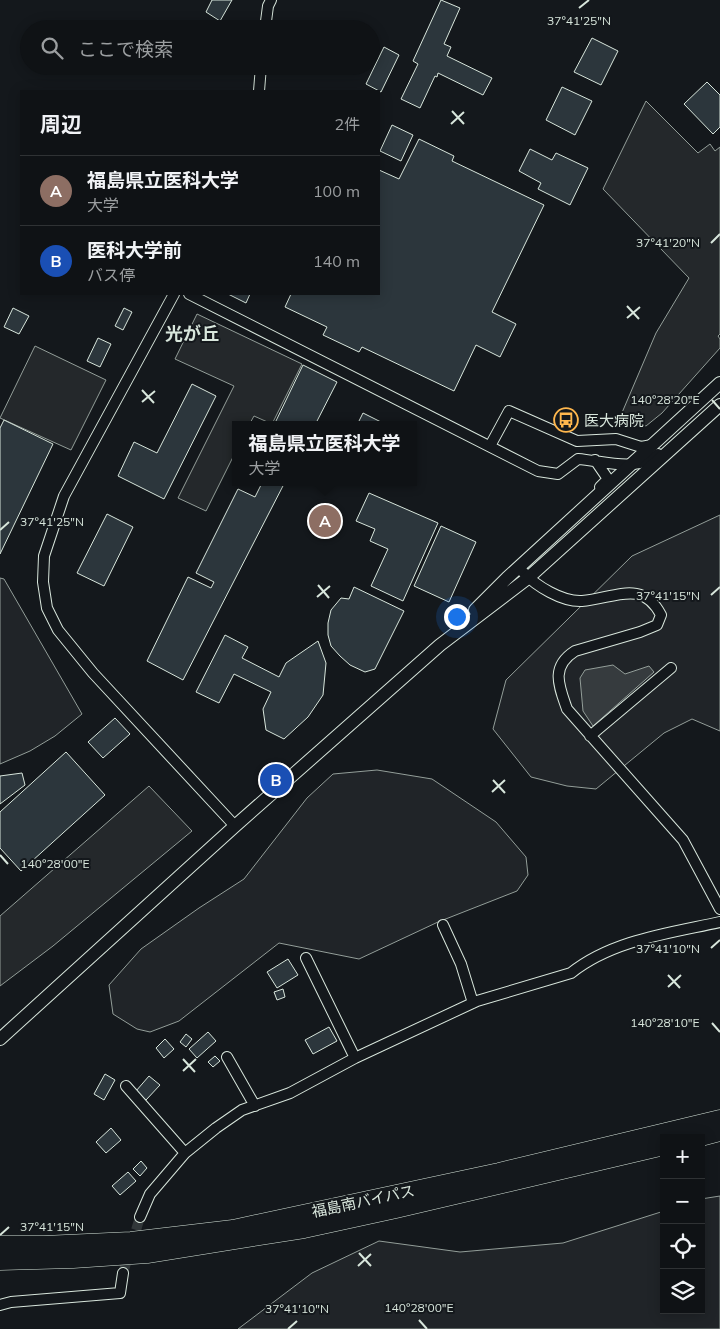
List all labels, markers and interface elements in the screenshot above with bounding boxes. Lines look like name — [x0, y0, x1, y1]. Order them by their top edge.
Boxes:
text: 37°41'25"N — [547, 13, 611, 28]
search box — [20, 20, 380, 75]
icon: search — [38, 34, 66, 62]
text: ここで検索 — [78, 37, 173, 61]
text: 周辺 — [40, 111, 82, 137]
text: 2件 — [334, 114, 360, 134]
text: 福島県立医科大学 — [87, 168, 239, 192]
text: A — [50, 181, 62, 201]
text: 100 m — [313, 181, 360, 201]
text: 大学 — [87, 195, 119, 215]
text: 37°41'20"N — [636, 235, 700, 250]
text: 医科大学前 — [87, 238, 182, 262]
text: B — [50, 251, 62, 271]
text: 140 m — [313, 251, 360, 271]
text: バス停 — [87, 265, 135, 285]
district label: 光が丘 — [165, 322, 219, 345]
text: 140°28'20"E — [630, 392, 700, 407]
bus stop icon: 医大病院 — [553, 407, 579, 433]
place label: 医大病院 — [584, 411, 644, 430]
popup — [232, 421, 417, 486]
text: 福島県立医科大学 — [248, 431, 401, 455]
text: 大学 — [248, 458, 281, 478]
pin: A — [309, 502, 341, 540]
text: 37°41'25"N — [20, 514, 84, 529]
text: 37°41'15"N — [636, 588, 700, 603]
your location — [444, 604, 470, 630]
pin: B — [260, 761, 292, 799]
text: 140°28'00"E — [20, 856, 90, 871]
text: 37°41'10"N — [636, 941, 700, 956]
text: 140°28'10"E — [630, 1015, 700, 1030]
map controls — [660, 1134, 705, 1314]
button: + — [660, 1134, 705, 1179]
button: − — [660, 1179, 705, 1224]
street label: 福島南バイパス — [310, 1181, 416, 1221]
text: 37°41'15"N — [20, 1219, 84, 1234]
button: locate — [660, 1224, 705, 1269]
button: layers — [660, 1269, 705, 1314]
text: 140°28'00"E — [384, 1300, 454, 1315]
text: 37°41'10"N — [265, 1301, 329, 1316]

